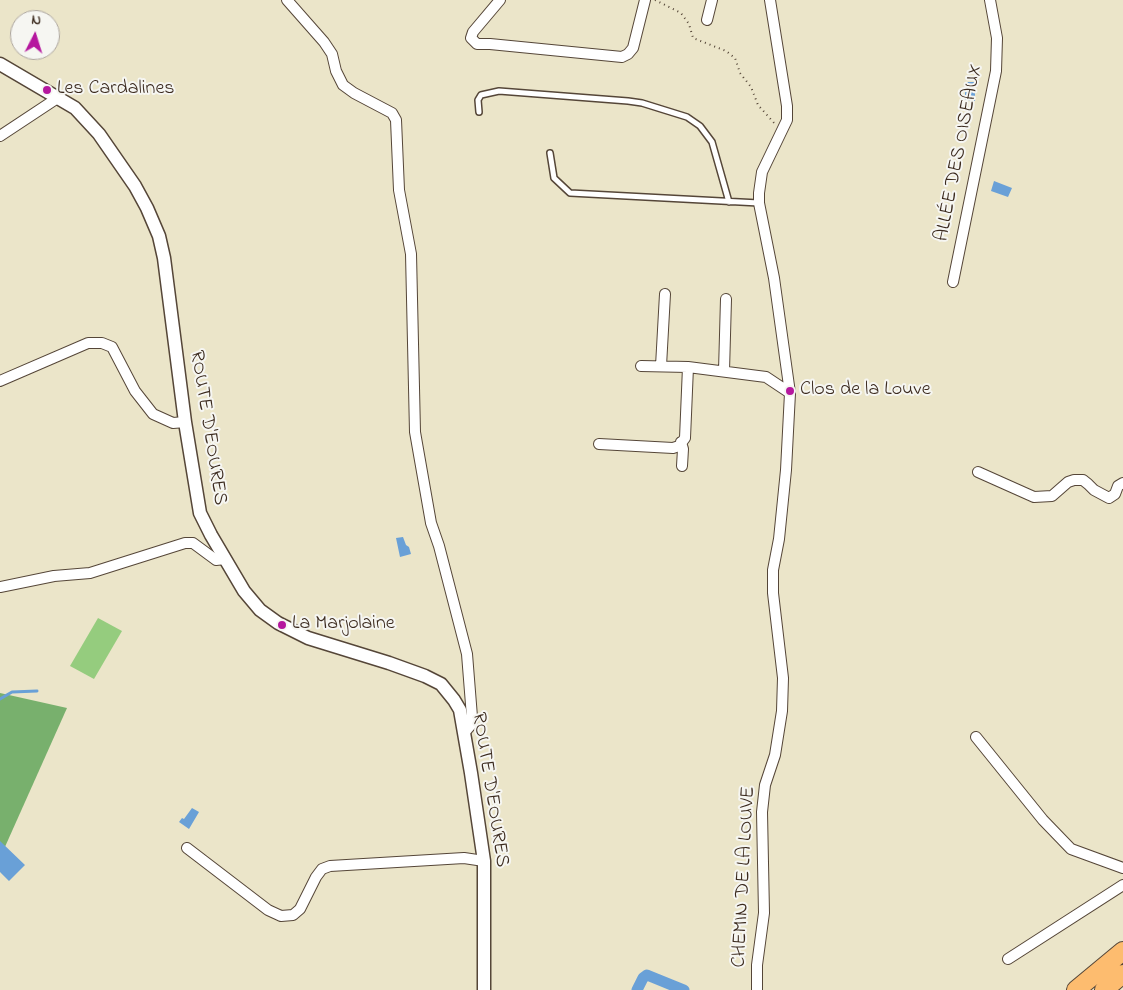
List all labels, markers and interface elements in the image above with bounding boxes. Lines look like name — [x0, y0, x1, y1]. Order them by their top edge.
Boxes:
north arrow — [10, 10, 60, 60]
text: N — [31, 10, 42, 31]
street label: ALLÉE DES OISEAUX — [931, 62, 989, 244]
place label: Les Cardalines — [57, 78, 175, 102]
marker: Les Cardalines — [41, 84, 53, 96]
street label: ROUTE D'EOURES — [183, 349, 231, 507]
place label: Clos de la Louve — [800, 379, 931, 403]
marker: Clos de la Louve — [784, 385, 796, 397]
place label: La Marjolaine — [292, 613, 395, 637]
marker: La Marjolaine — [276, 619, 288, 631]
street label: ROUTE D'EOURES — [465, 711, 513, 869]
street label: CHEMIN DE LA LOUVE — [728, 786, 762, 968]

